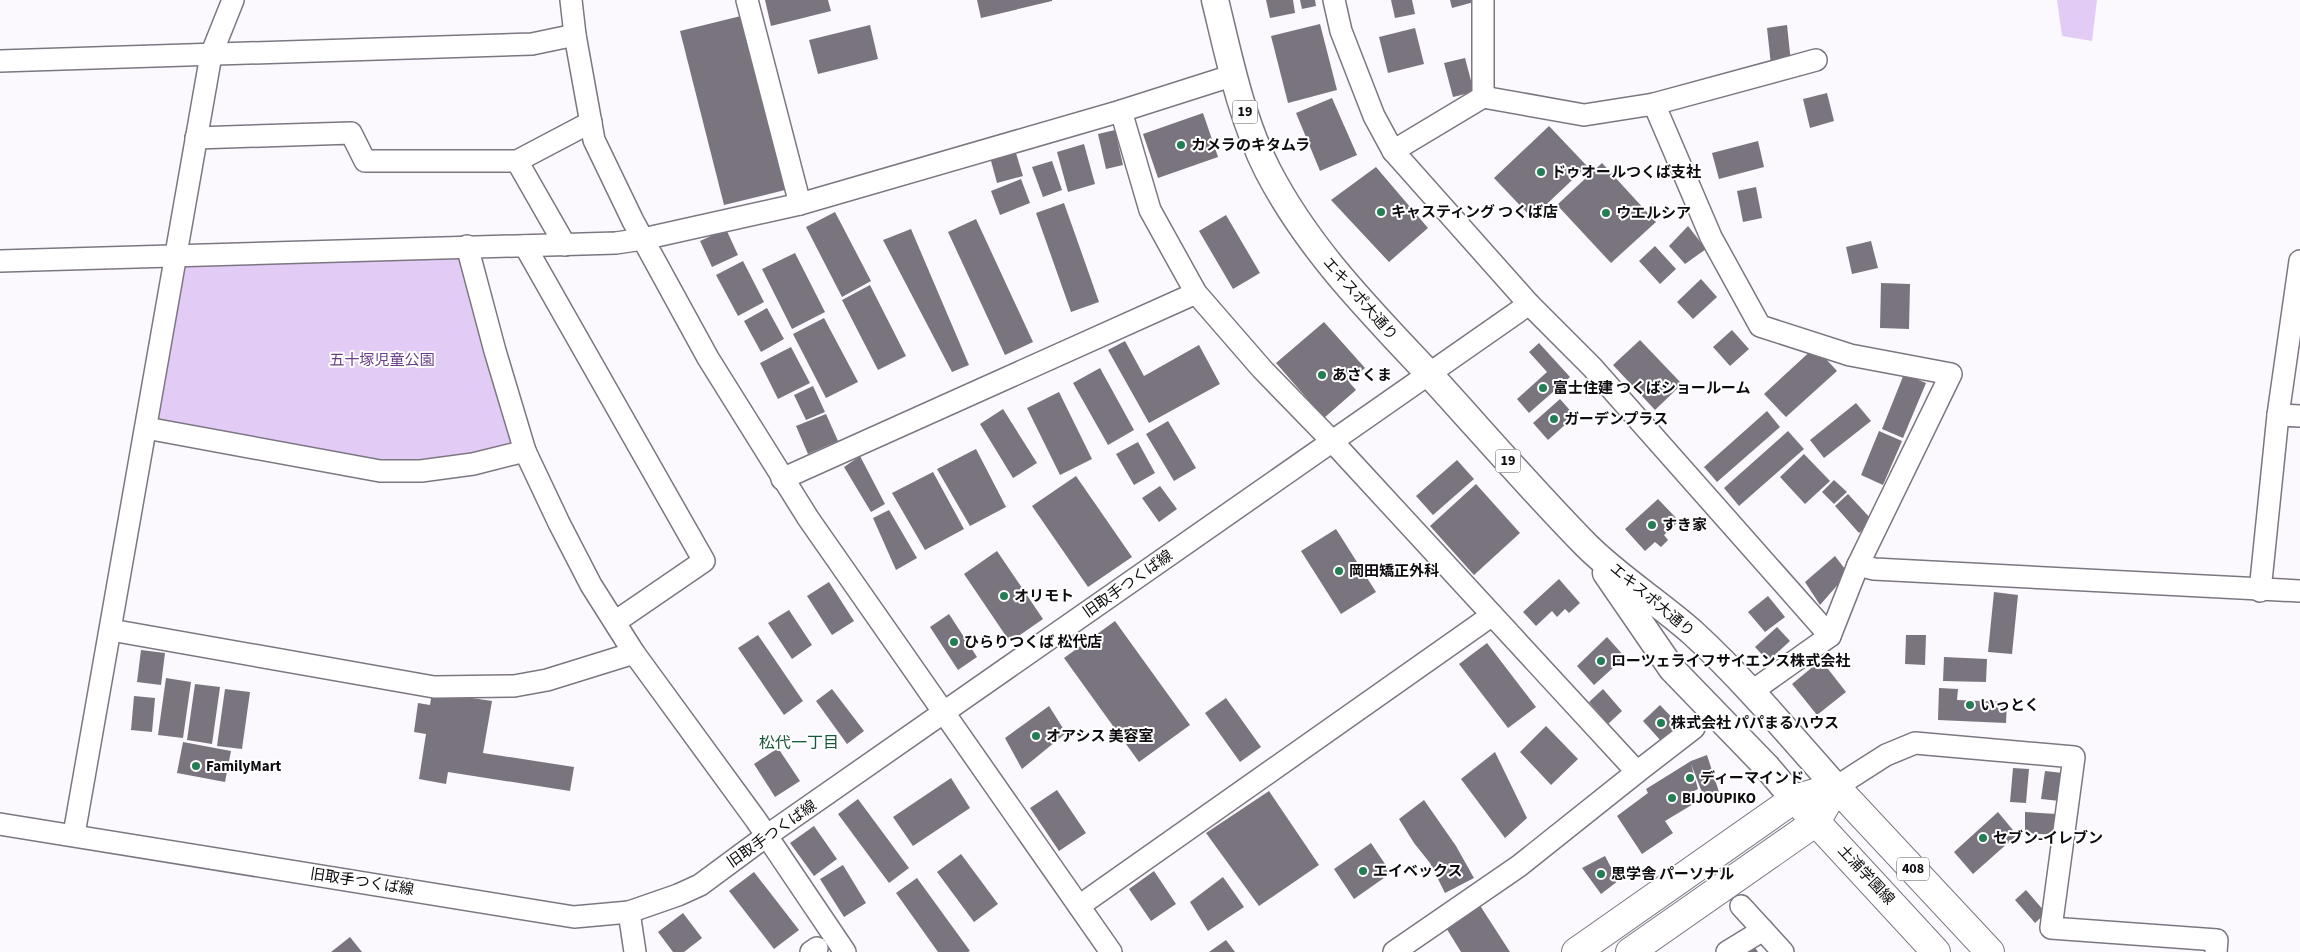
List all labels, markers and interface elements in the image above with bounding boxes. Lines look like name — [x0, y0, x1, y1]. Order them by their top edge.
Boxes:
road number: 19 — [1232, 100, 1258, 124]
place label: カメラのキタムラ — [1191, 135, 1310, 156]
marker: カメラのキタムラ — [1175, 139, 1187, 151]
place label: ドゥオールつくば支社 — [1551, 162, 1701, 183]
marker: ドゥオールつくば支社 — [1535, 166, 1547, 178]
place label: キャスティング つくば店 — [1391, 202, 1558, 223]
place label: ウエルシア — [1616, 203, 1691, 224]
marker: キャスティング つくば店 — [1375, 206, 1387, 218]
marker: ウエルシア — [1600, 207, 1612, 219]
street label: エキスポ大通り — [1318, 253, 1402, 345]
park label: 五十塚児童公園 — [329, 350, 435, 371]
place label: あさくま — [1332, 365, 1392, 386]
marker: あさくま — [1316, 369, 1328, 381]
place label: 富士住建 つくばショールーム — [1553, 378, 1751, 399]
marker: 富士住建 つくばショールーム — [1537, 382, 1549, 394]
place label: ガーデンプラス — [1564, 409, 1668, 430]
marker: ガーデンプラス — [1548, 413, 1560, 425]
road number: 19 — [1496, 450, 1520, 472]
place label: すき家 — [1662, 515, 1707, 536]
marker: すき家 — [1646, 519, 1658, 531]
street label: 旧取手つくば線 — [1079, 545, 1177, 623]
street label: エキスポ大通り — [1605, 558, 1699, 642]
place label: 岡田矯正外科 — [1349, 561, 1439, 582]
marker: 岡田矯正外科 — [1333, 565, 1345, 577]
place label: オリモト — [1014, 586, 1074, 607]
marker: オリモト — [998, 590, 1010, 602]
place label: ひらりつくば 松代店 — [964, 632, 1102, 653]
marker: ひらりつくば 松代店 — [948, 636, 960, 648]
place label: ローツェライフサイエンス株式会社 — [1611, 651, 1850, 672]
marker: ローツェライフサイエンス株式会社 — [1595, 655, 1607, 667]
place label: いっとく — [1980, 695, 2040, 716]
marker: いっとく — [1964, 699, 1976, 711]
place label: 株式会社 パパまるハウス — [1671, 713, 1839, 734]
marker: 株式会社 パパまるハウス — [1655, 717, 1667, 729]
place label: オアシス 美容室 — [1046, 726, 1153, 747]
marker: オアシス 美容室 — [1030, 730, 1042, 742]
district label: 松代一丁目 — [759, 732, 839, 754]
place label: FamilyMart — [206, 756, 282, 777]
marker: FamilyMart — [190, 760, 202, 772]
place label: ディーマインド — [1700, 768, 1804, 789]
marker: ディーマインド — [1684, 772, 1696, 784]
place label: BIJOUPIKO — [1682, 788, 1756, 809]
marker: BIJOUPIKO — [1666, 792, 1678, 804]
street label: 旧取手つくば線 — [723, 795, 821, 873]
place label: セブン-イレブン — [1993, 828, 2103, 849]
marker: セブン-イレブン — [1977, 832, 1989, 844]
street label: 土浦学園線 — [1833, 840, 1899, 910]
road number: 408 — [1897, 858, 1929, 881]
place label: エイベックス — [1373, 861, 1463, 882]
street label: 旧取手つくば線 — [308, 863, 416, 901]
place label: 思学舎 パーソナル — [1611, 864, 1734, 885]
marker: エイベックス — [1357, 865, 1369, 877]
marker: 思学舎 パーソナル — [1595, 868, 1607, 880]

